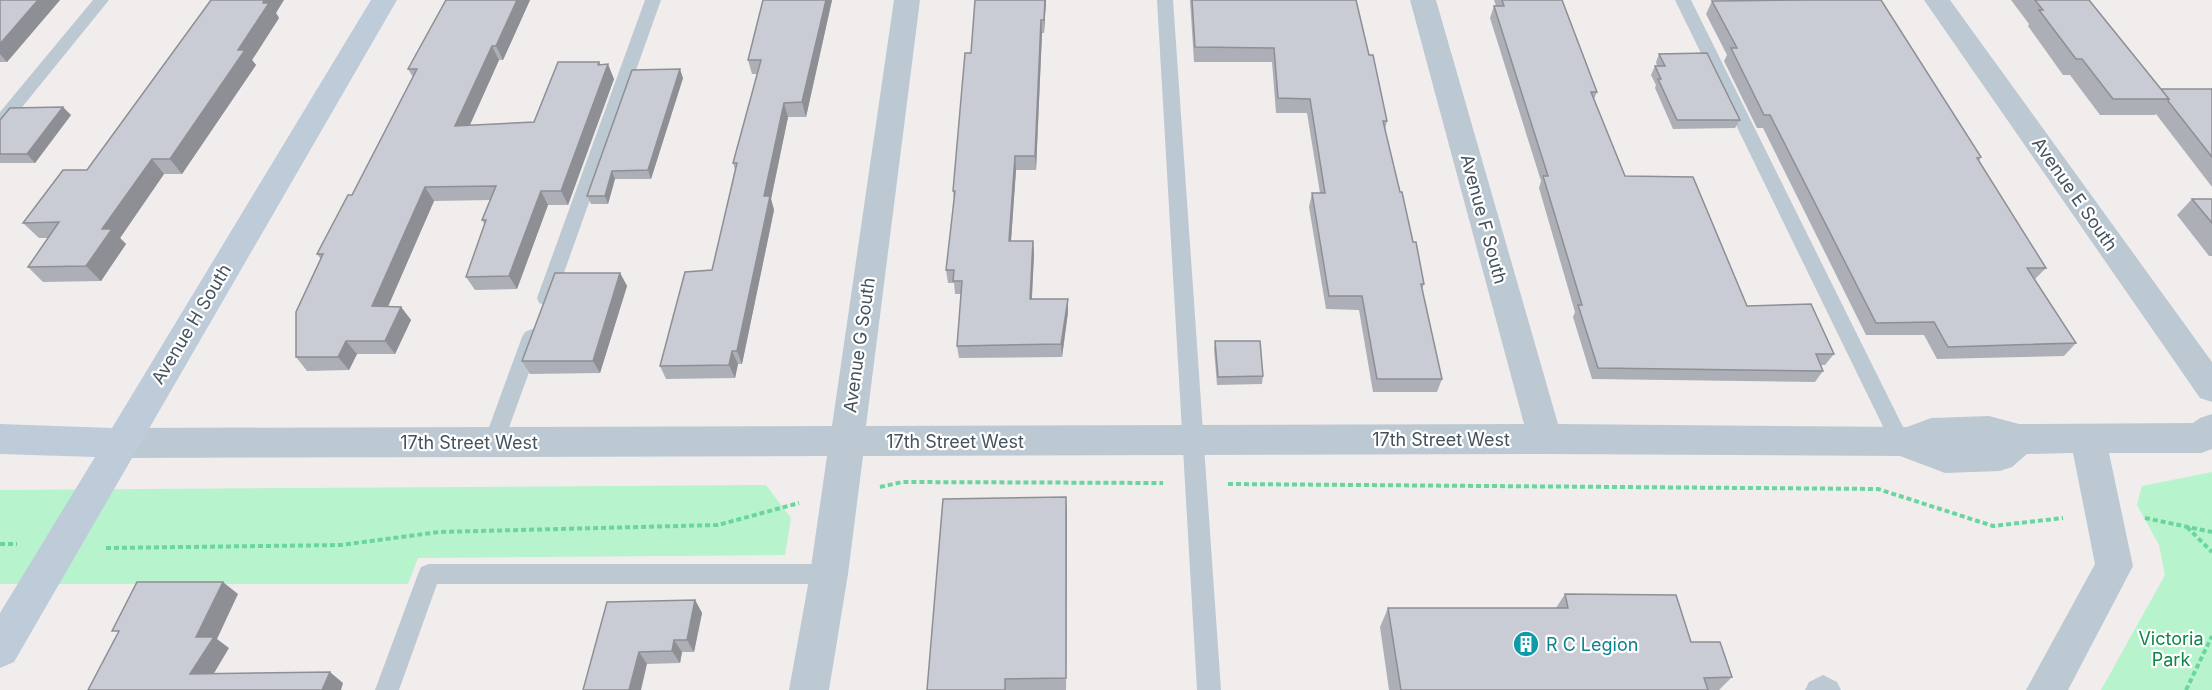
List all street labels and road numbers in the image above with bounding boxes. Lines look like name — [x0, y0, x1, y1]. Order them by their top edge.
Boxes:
street label: Avenue E South — [2028, 133, 2122, 255]
street label: Avenue F South — [1457, 152, 1511, 286]
street label: Avenue H South — [147, 260, 235, 388]
street label: Avenue G South — [839, 276, 879, 414]
street label: 17th Street West — [1372, 429, 1510, 450]
street label: 17th Street West — [886, 431, 1024, 452]
street label: 17th Street West — [400, 432, 538, 453]

